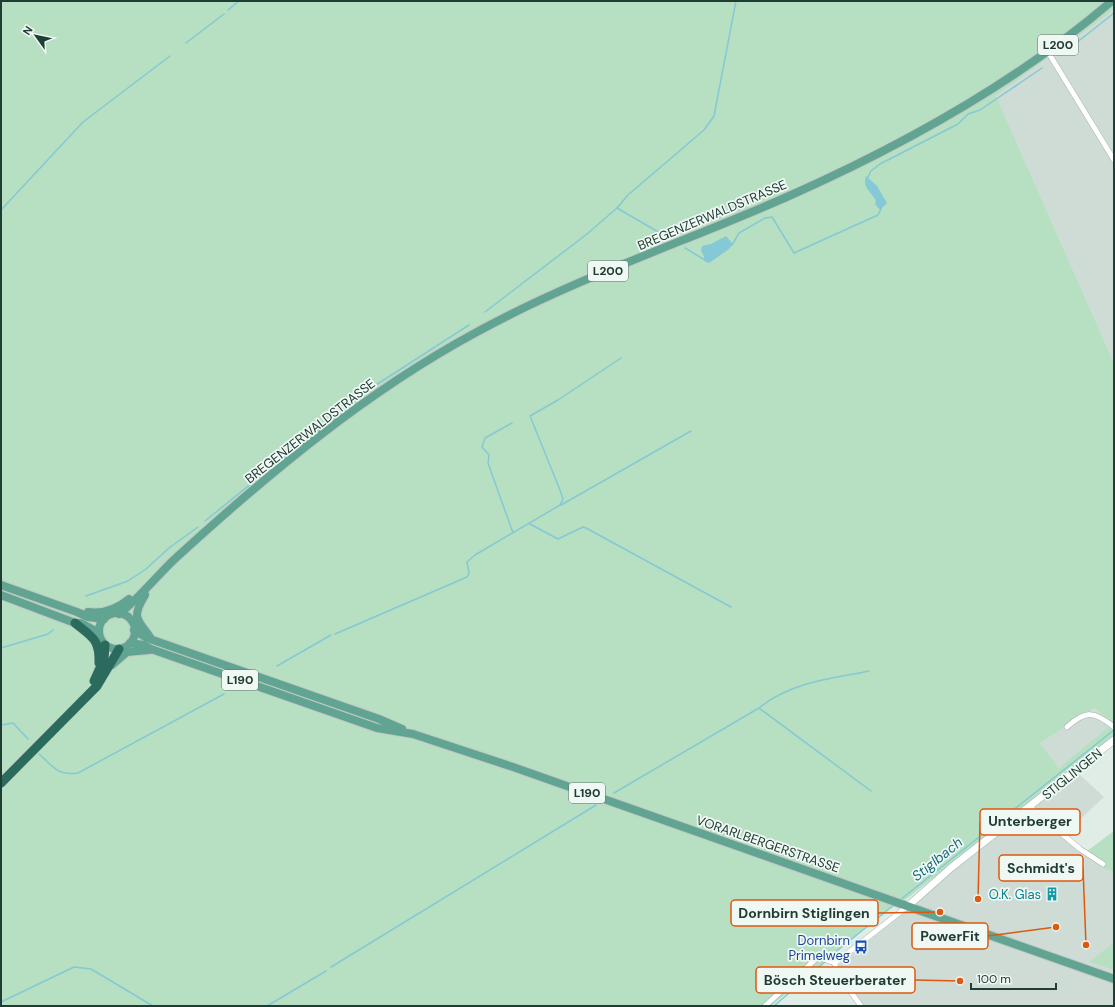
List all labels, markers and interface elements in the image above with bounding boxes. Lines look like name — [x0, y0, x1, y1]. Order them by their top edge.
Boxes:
north arrow — [16, 16, 56, 56]
text: N — [20, 23, 36, 38]
road number: L200 — [1038, 35, 1078, 55]
street label: BREGENZERWALDSTRASSE — [635, 176, 789, 254]
road number: L200 — [588, 261, 628, 281]
street label: BREGENZERWALDSTRASSE — [242, 375, 378, 487]
road number: L190 — [222, 670, 258, 690]
street label: STIGLINGEN — [1038, 745, 1106, 803]
road number: L190 — [569, 783, 605, 803]
callout: Unterberger — [980, 809, 1080, 835]
street label: VORARLBERGERSTRASSE — [694, 811, 842, 877]
text: Unterberger — [988, 812, 1072, 830]
water label: Stiglbach — [908, 833, 966, 885]
callout: Schmidt's — [999, 855, 1083, 881]
text: Schmidt's — [1007, 859, 1075, 877]
place label: O.K. Glas — [989, 886, 1041, 903]
building icon: O.K. Glas — [1044, 886, 1060, 902]
callout: Dornbirn Stiglingen — [731, 900, 878, 926]
text: Dornbirn Stiglingen — [738, 904, 870, 922]
callout: PowerFit — [912, 923, 988, 949]
text: PowerFit — [920, 927, 980, 945]
place label: Dornbirn Primelweg — [788, 932, 850, 964]
bus stop icon: Dornbirn Primelweg — [853, 939, 869, 955]
scale bar — [971, 965, 1056, 991]
callout: Bösch Steuerberater — [756, 967, 915, 993]
text: Bösch Steuerberater — [764, 971, 906, 989]
text: 100 m — [977, 971, 1011, 987]

